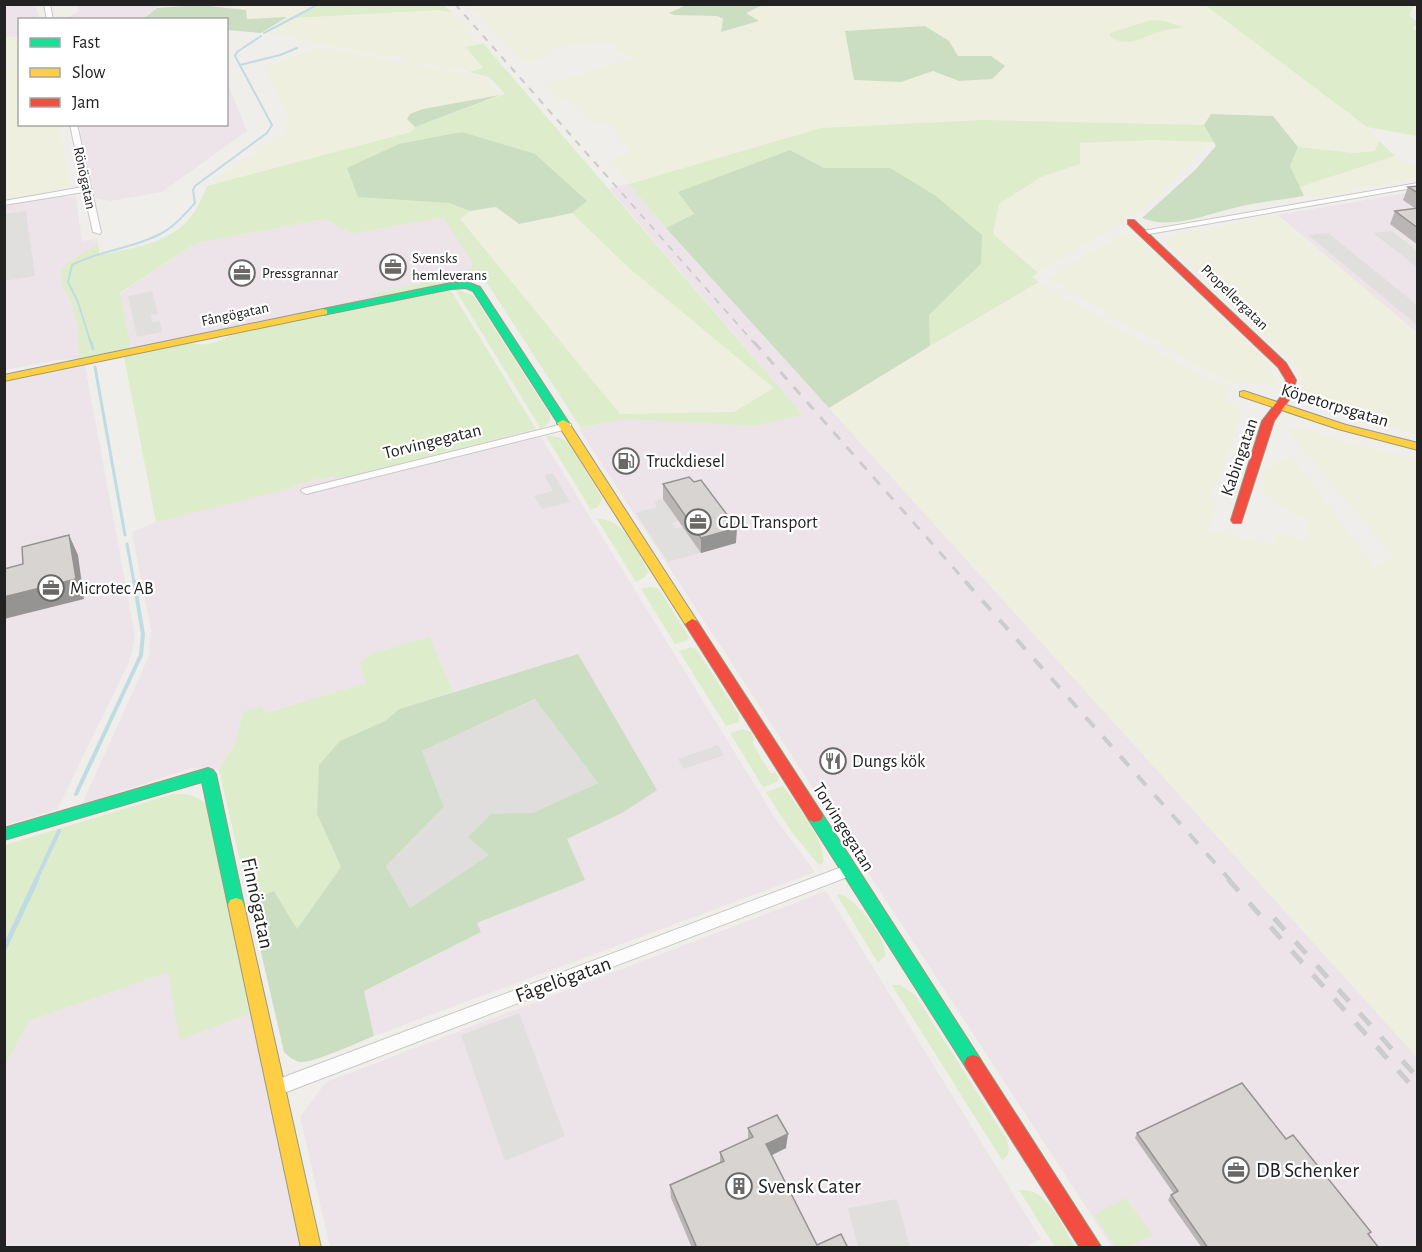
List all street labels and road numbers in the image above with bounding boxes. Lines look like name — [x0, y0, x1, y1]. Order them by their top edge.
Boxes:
street label: Rönögatan — [71, 146, 98, 211]
street label: Propellergatan — [1198, 262, 1271, 333]
street label: Fångögatan — [200, 300, 270, 329]
street label: Köpetorpsgatan — [1279, 381, 1391, 431]
street label: Kabingatan — [1218, 416, 1262, 499]
street label: Torvingegatan — [381, 421, 483, 463]
street label: Torvingegatan — [809, 780, 877, 875]
street label: Finnögatan — [238, 856, 277, 951]
street label: Fågelögatan — [512, 952, 614, 1006]

